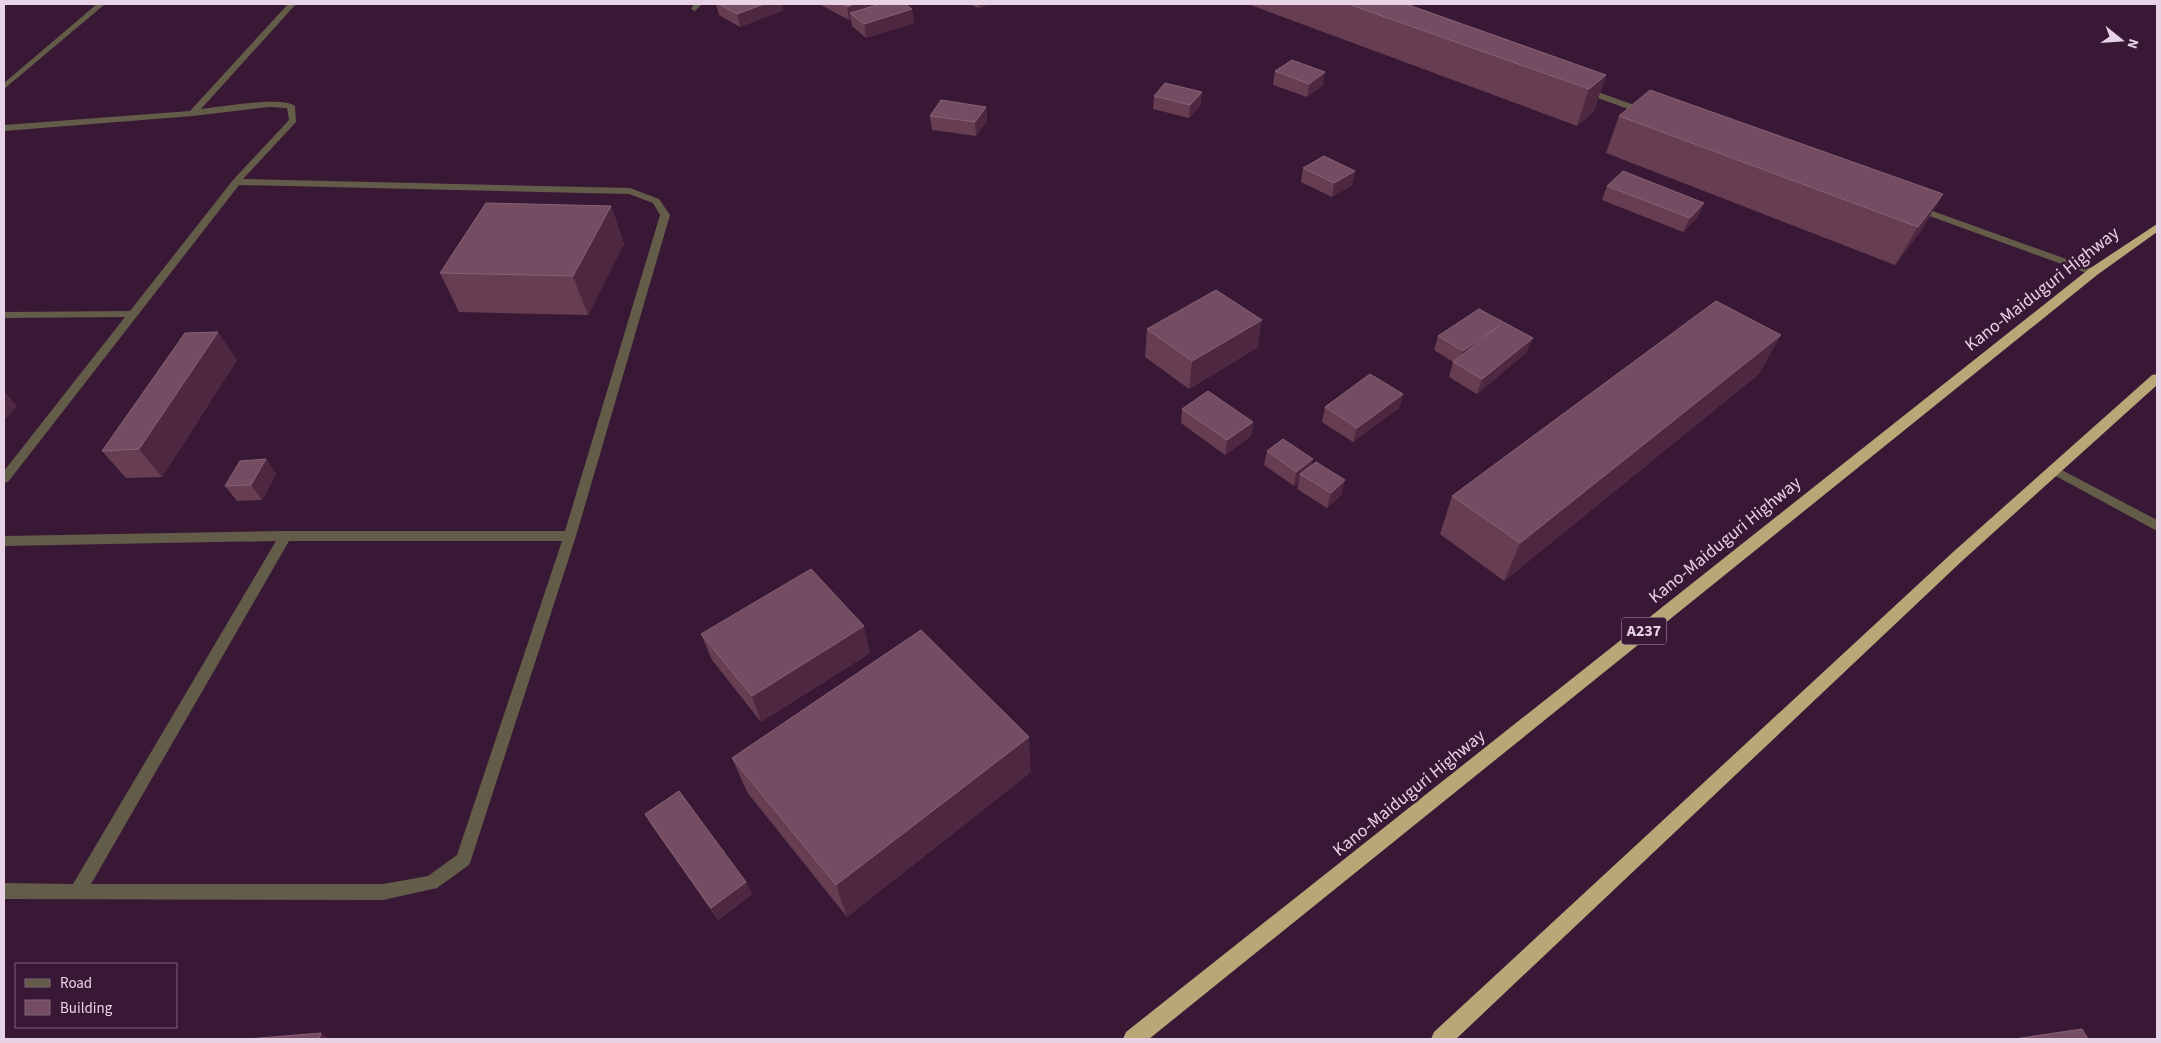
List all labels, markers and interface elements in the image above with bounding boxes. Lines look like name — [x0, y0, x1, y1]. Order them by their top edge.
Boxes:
north arrow — [2096, 15, 2146, 65]
text: N — [2122, 36, 2143, 51]
street label: Kano-Maiduguri Highway — [1960, 220, 2125, 357]
street label: Kano-Maiduguri Highway — [1643, 470, 1807, 609]
road number: A237 — [1622, 618, 1666, 644]
street label: Kano-Maiduguri Highway — [1327, 723, 1491, 862]
legend — [15, 963, 178, 1028]
text: Road — [60, 973, 92, 994]
text: Building — [60, 998, 113, 1019]

